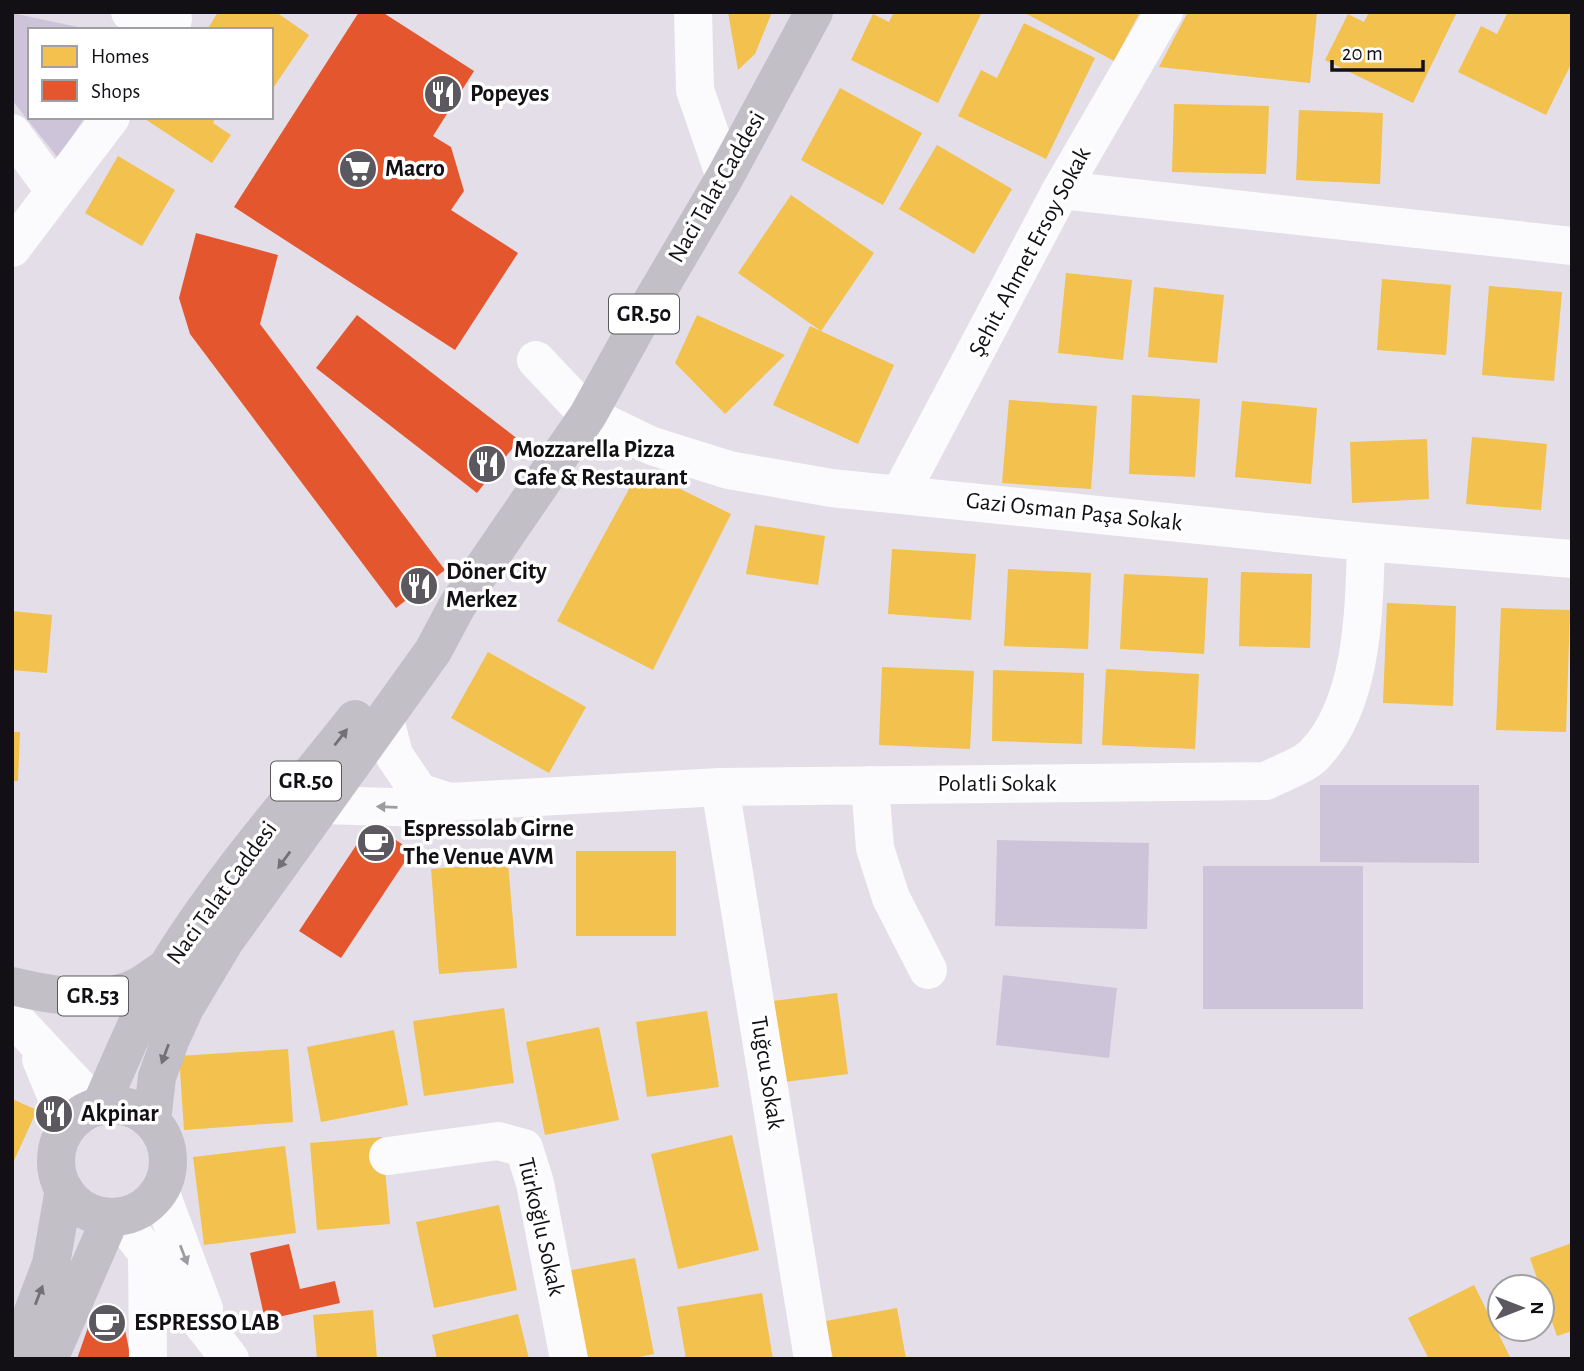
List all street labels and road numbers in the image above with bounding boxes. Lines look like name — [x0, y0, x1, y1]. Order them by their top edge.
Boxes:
street label: Naci Talat Caddesi — [664, 107, 770, 267]
street label: Şehit. Ahmet Ersoy Sokak — [965, 143, 1095, 361]
road number: GR.50 — [609, 294, 679, 334]
street label: Gazi Osman Paşa Sokak — [965, 489, 1183, 535]
road number: GR.50 — [271, 762, 341, 800]
street label: Polatli Sokak — [938, 772, 1056, 796]
street label: Naci Talat Caddesi — [162, 817, 282, 969]
road number: GR.53 — [58, 976, 128, 1015]
street label: Tuğcu Sokak — [746, 1015, 788, 1131]
street label: Türkoğlu Sokak — [513, 1156, 569, 1298]

